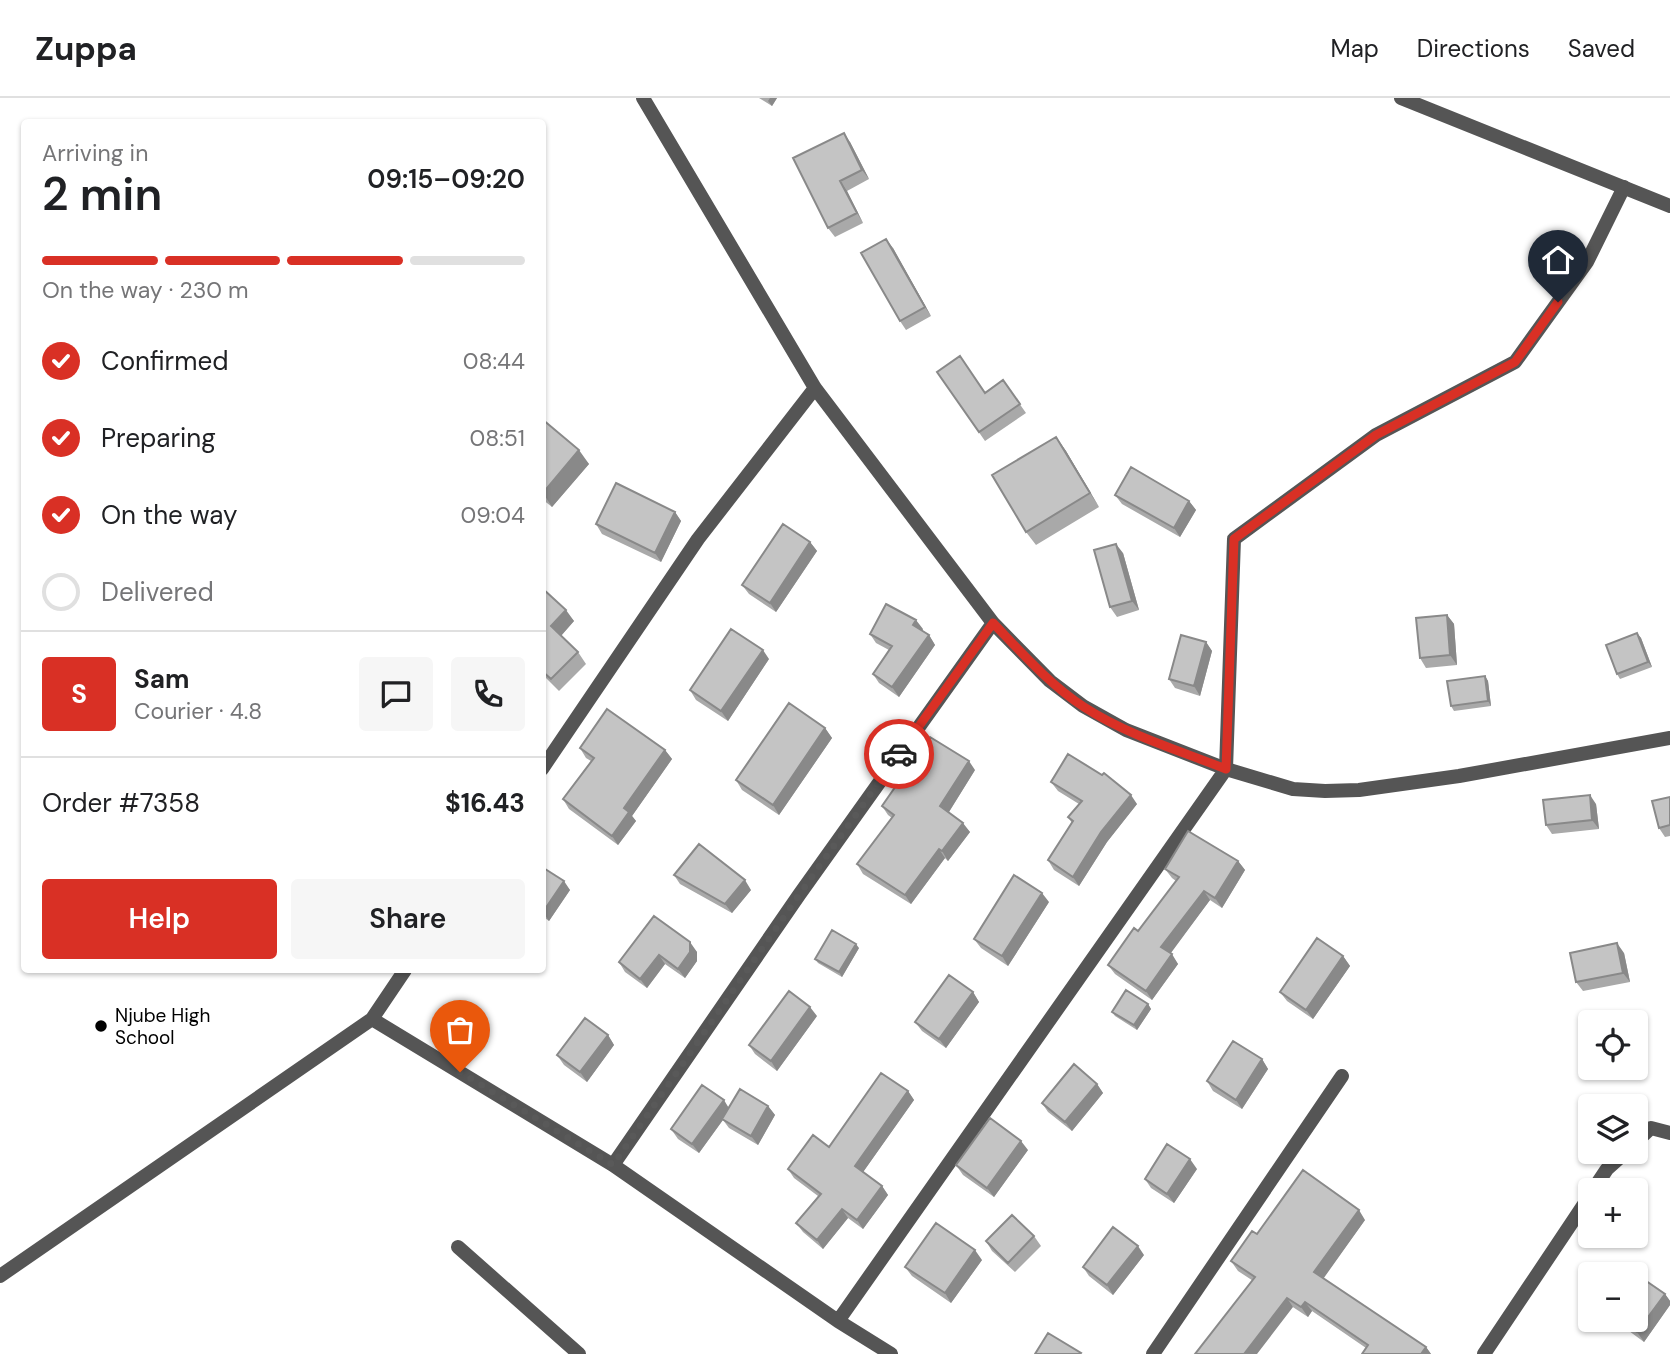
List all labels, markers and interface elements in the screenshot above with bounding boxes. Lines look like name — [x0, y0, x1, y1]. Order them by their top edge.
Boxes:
text: Zuppa — [35, 27, 137, 70]
text: Map — [1331, 33, 1379, 64]
text: Directions — [1417, 33, 1530, 64]
text: Saved — [1568, 33, 1635, 64]
text: Arriving in — [42, 138, 148, 168]
text: 09:15–09:20 — [367, 162, 525, 196]
text: 2 min — [42, 164, 162, 224]
pin — [1528, 230, 1588, 302]
icon: home — [1539, 241, 1577, 279]
text: On the way · 230 m — [42, 275, 249, 305]
icon: check — [42, 342, 80, 380]
text: Confirmed — [101, 344, 228, 378]
text: 08:44 — [463, 346, 525, 376]
icon: check — [42, 419, 80, 457]
text: Preparing — [101, 421, 216, 455]
text: 08:51 — [469, 423, 525, 453]
icon: check — [42, 496, 80, 534]
text: On the way — [101, 498, 237, 532]
text: 09:04 — [460, 500, 525, 530]
text: Delivered — [101, 575, 214, 609]
button: chat — [359, 657, 433, 731]
button: phone — [451, 657, 525, 731]
text: Sam — [134, 662, 189, 696]
text: S — [71, 677, 87, 711]
text: Courier · 4.8 — [134, 696, 262, 726]
courier — [864, 719, 934, 789]
icon: car — [880, 735, 918, 773]
text: Order #7358 — [42, 786, 200, 820]
text: $16.43 — [445, 786, 525, 820]
button: Help — [42, 879, 277, 959]
button: Share — [291, 879, 525, 959]
pin — [430, 1000, 490, 1072]
place label: Njube High School — [115, 1003, 210, 1050]
map controls — [1578, 1010, 1648, 1332]
button: locate — [1578, 1010, 1648, 1080]
icon: bag — [441, 1011, 479, 1049]
marker: Njube High School — [93, 1018, 109, 1034]
button: layers — [1578, 1094, 1648, 1164]
button: + — [1578, 1178, 1648, 1248]
button: − — [1578, 1262, 1648, 1332]

